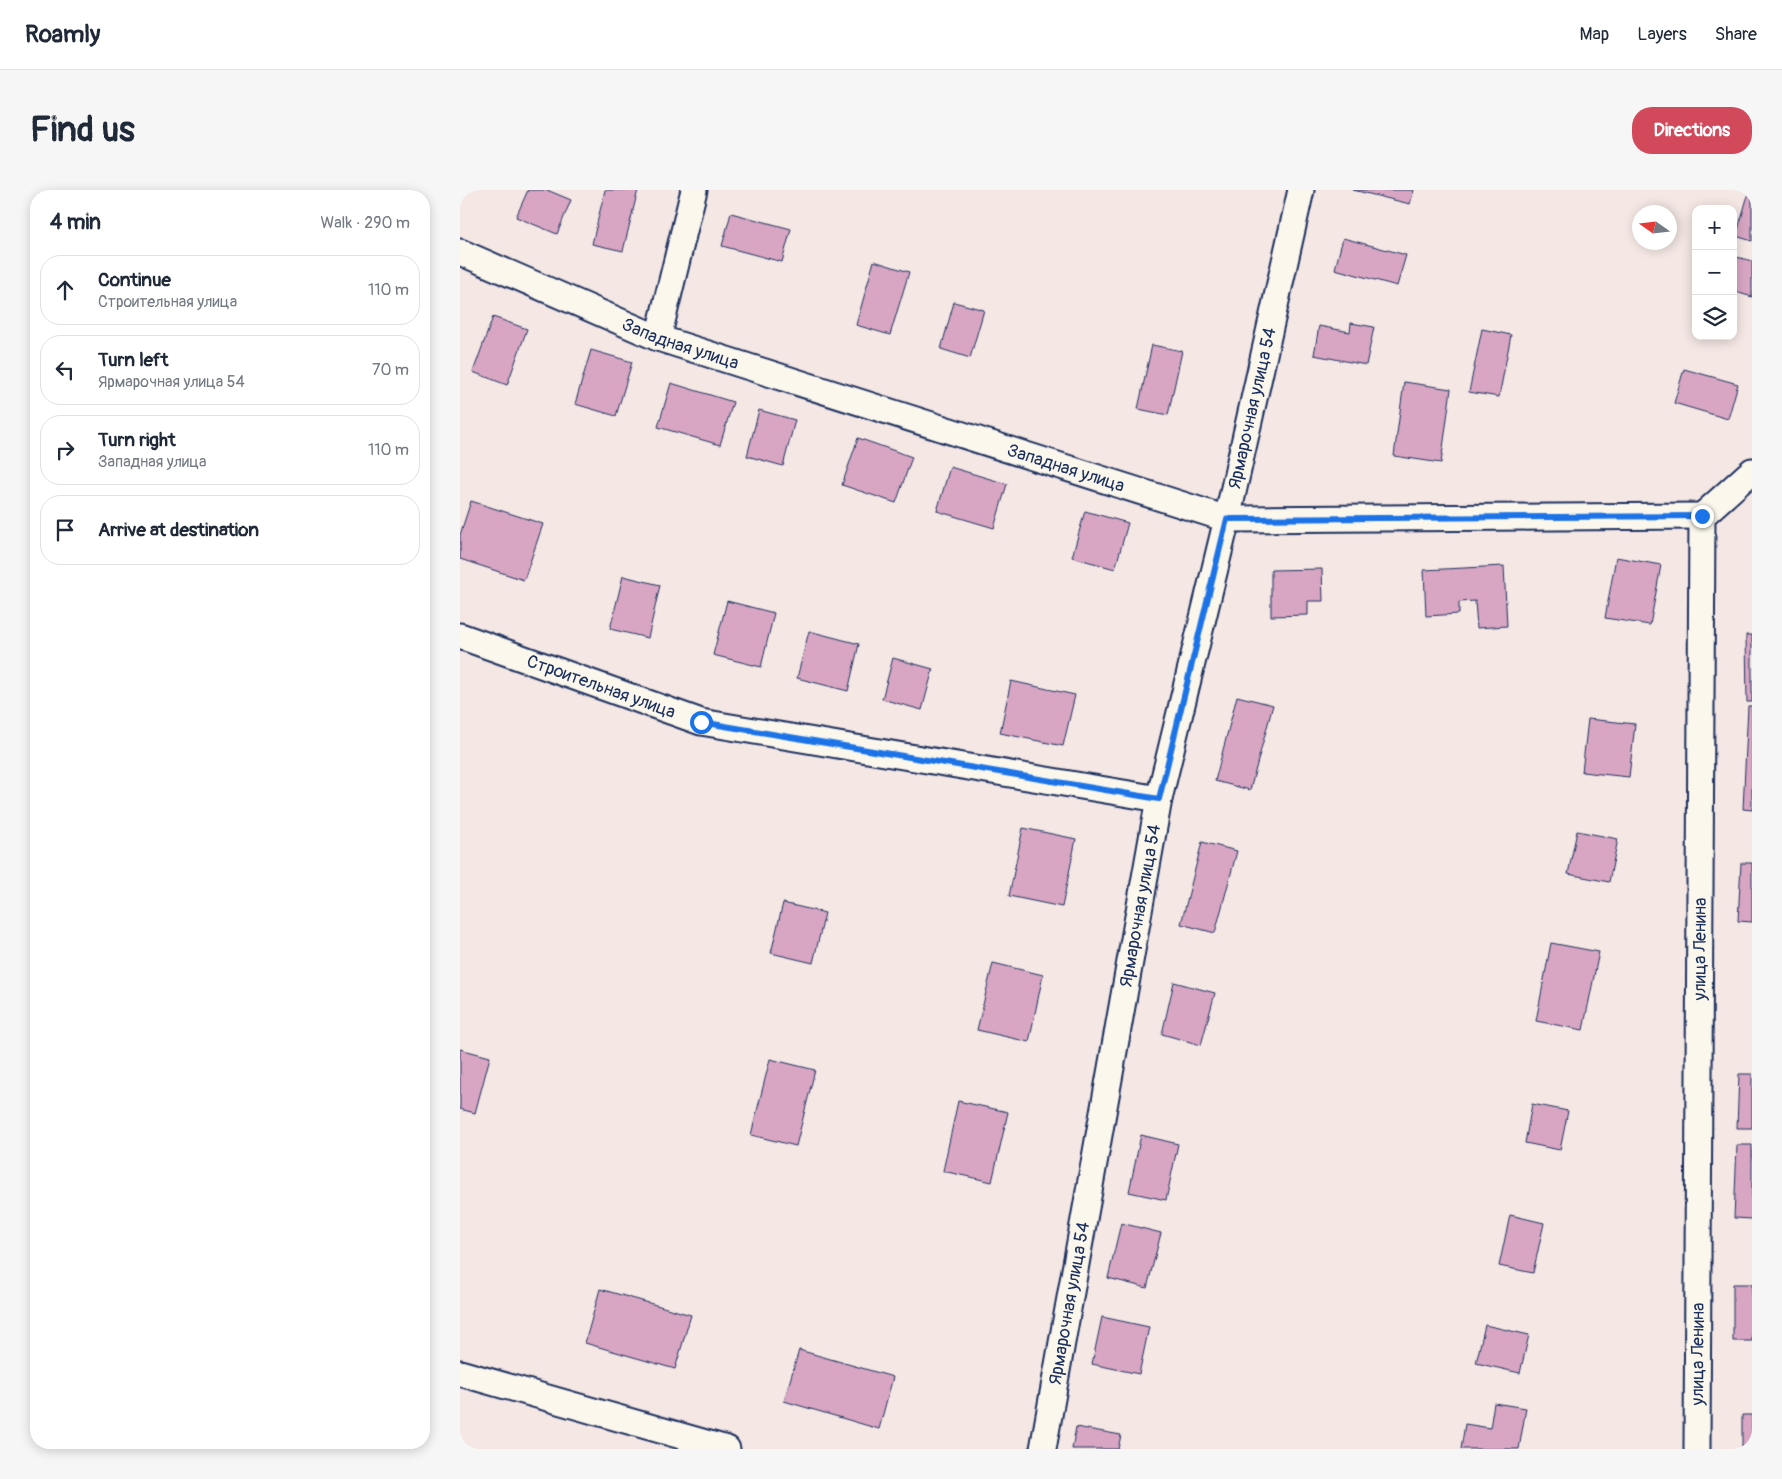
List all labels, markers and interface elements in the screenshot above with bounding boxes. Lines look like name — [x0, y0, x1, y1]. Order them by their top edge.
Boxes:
text: Roamly — [25, 20, 100, 49]
text: Map — [1580, 23, 1609, 46]
text: Layers — [1637, 23, 1687, 46]
text: Share — [1715, 23, 1757, 46]
button: Directions — [1632, 107, 1752, 154]
text: Find us — [30, 108, 135, 152]
north arrow — [1632, 205, 1677, 250]
map controls — [1692, 205, 1737, 340]
button: + — [1692, 205, 1737, 250]
text: 4 min — [50, 209, 101, 236]
text: Walk · 290 m — [321, 213, 410, 233]
button: − — [1692, 250, 1737, 295]
text: Continue — [98, 268, 171, 292]
icon: ahead — [51, 276, 79, 304]
text: 110 m — [368, 280, 409, 300]
text: Строительная улица — [98, 292, 237, 312]
button: layers — [1692, 295, 1737, 340]
street label: Западная улица — [618, 313, 742, 375]
street label: Ярмарочная улица 54 — [1223, 325, 1282, 491]
text: Turn left — [98, 348, 168, 372]
icon: left — [51, 356, 79, 384]
text: 70 m — [372, 360, 409, 380]
text: Ярмарочная улица 54 — [98, 372, 245, 392]
text: Turn right — [98, 428, 176, 452]
icon: right — [51, 436, 79, 464]
street label: Западная улица — [1004, 439, 1128, 498]
text: 110 m — [368, 440, 409, 460]
text: Западная улица — [98, 452, 206, 472]
route end — [1691, 505, 1714, 528]
icon: arrive — [51, 516, 79, 544]
text: Arrive at destination — [98, 518, 259, 542]
street label: Строительная улица — [524, 650, 679, 724]
route start — [690, 711, 713, 734]
street label: Ярмарочная улица 54 — [1115, 822, 1166, 989]
street label: улица Ленина — [1688, 898, 1712, 1001]
street label: Ярмарочная улица 54 — [1044, 1220, 1095, 1387]
street label: улица Ленина — [1686, 1303, 1710, 1406]

